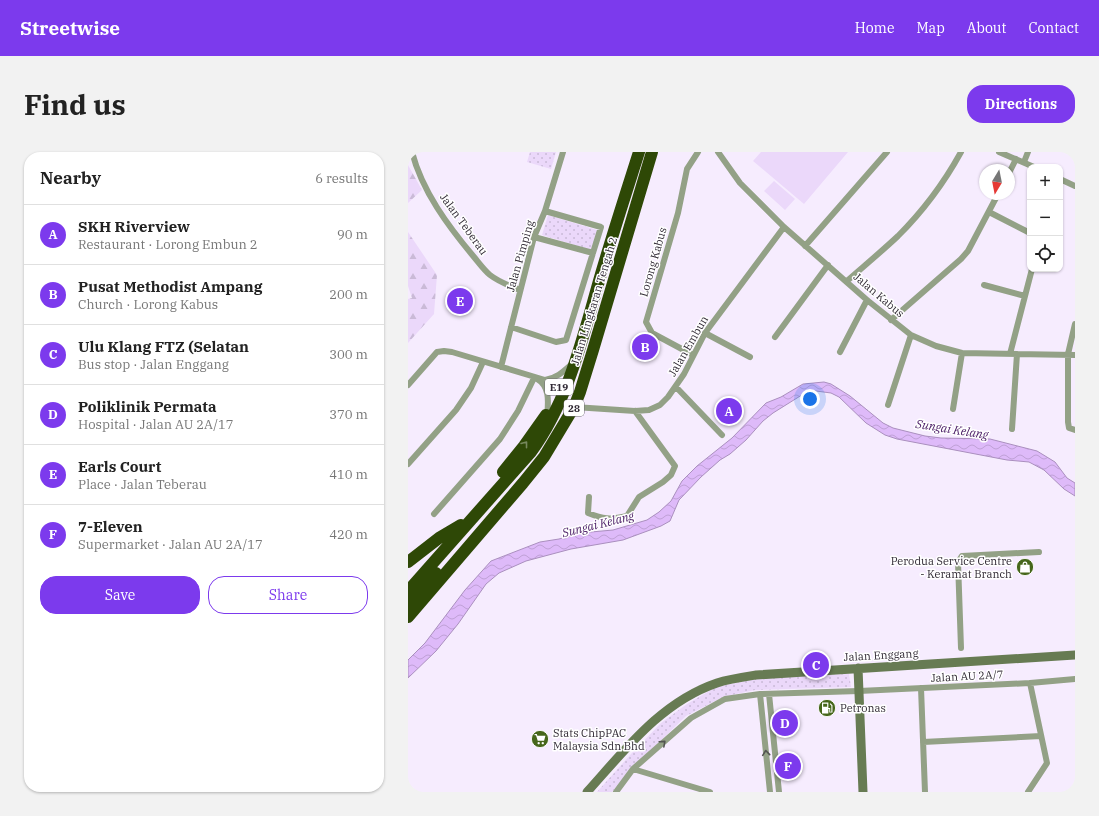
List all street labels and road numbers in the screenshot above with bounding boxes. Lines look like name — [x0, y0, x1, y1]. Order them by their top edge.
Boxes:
street label: Jalan Teberau — [437, 190, 491, 258]
street label: Jalan Pimping — [503, 219, 537, 293]
street label: Lorong Kabus — [636, 226, 670, 298]
street label: Jalan Lingkaran Tengah 2 — [568, 235, 620, 367]
street label: Jalan Kabus — [851, 270, 907, 320]
street label: Jalan Embun — [665, 313, 711, 379]
road number: E19 — [545, 379, 573, 395]
road number: 28 — [564, 400, 584, 416]
street label: Jalan Enggang — [843, 646, 919, 664]
street label: Jalan AU 2A/7 — [930, 667, 1004, 685]

